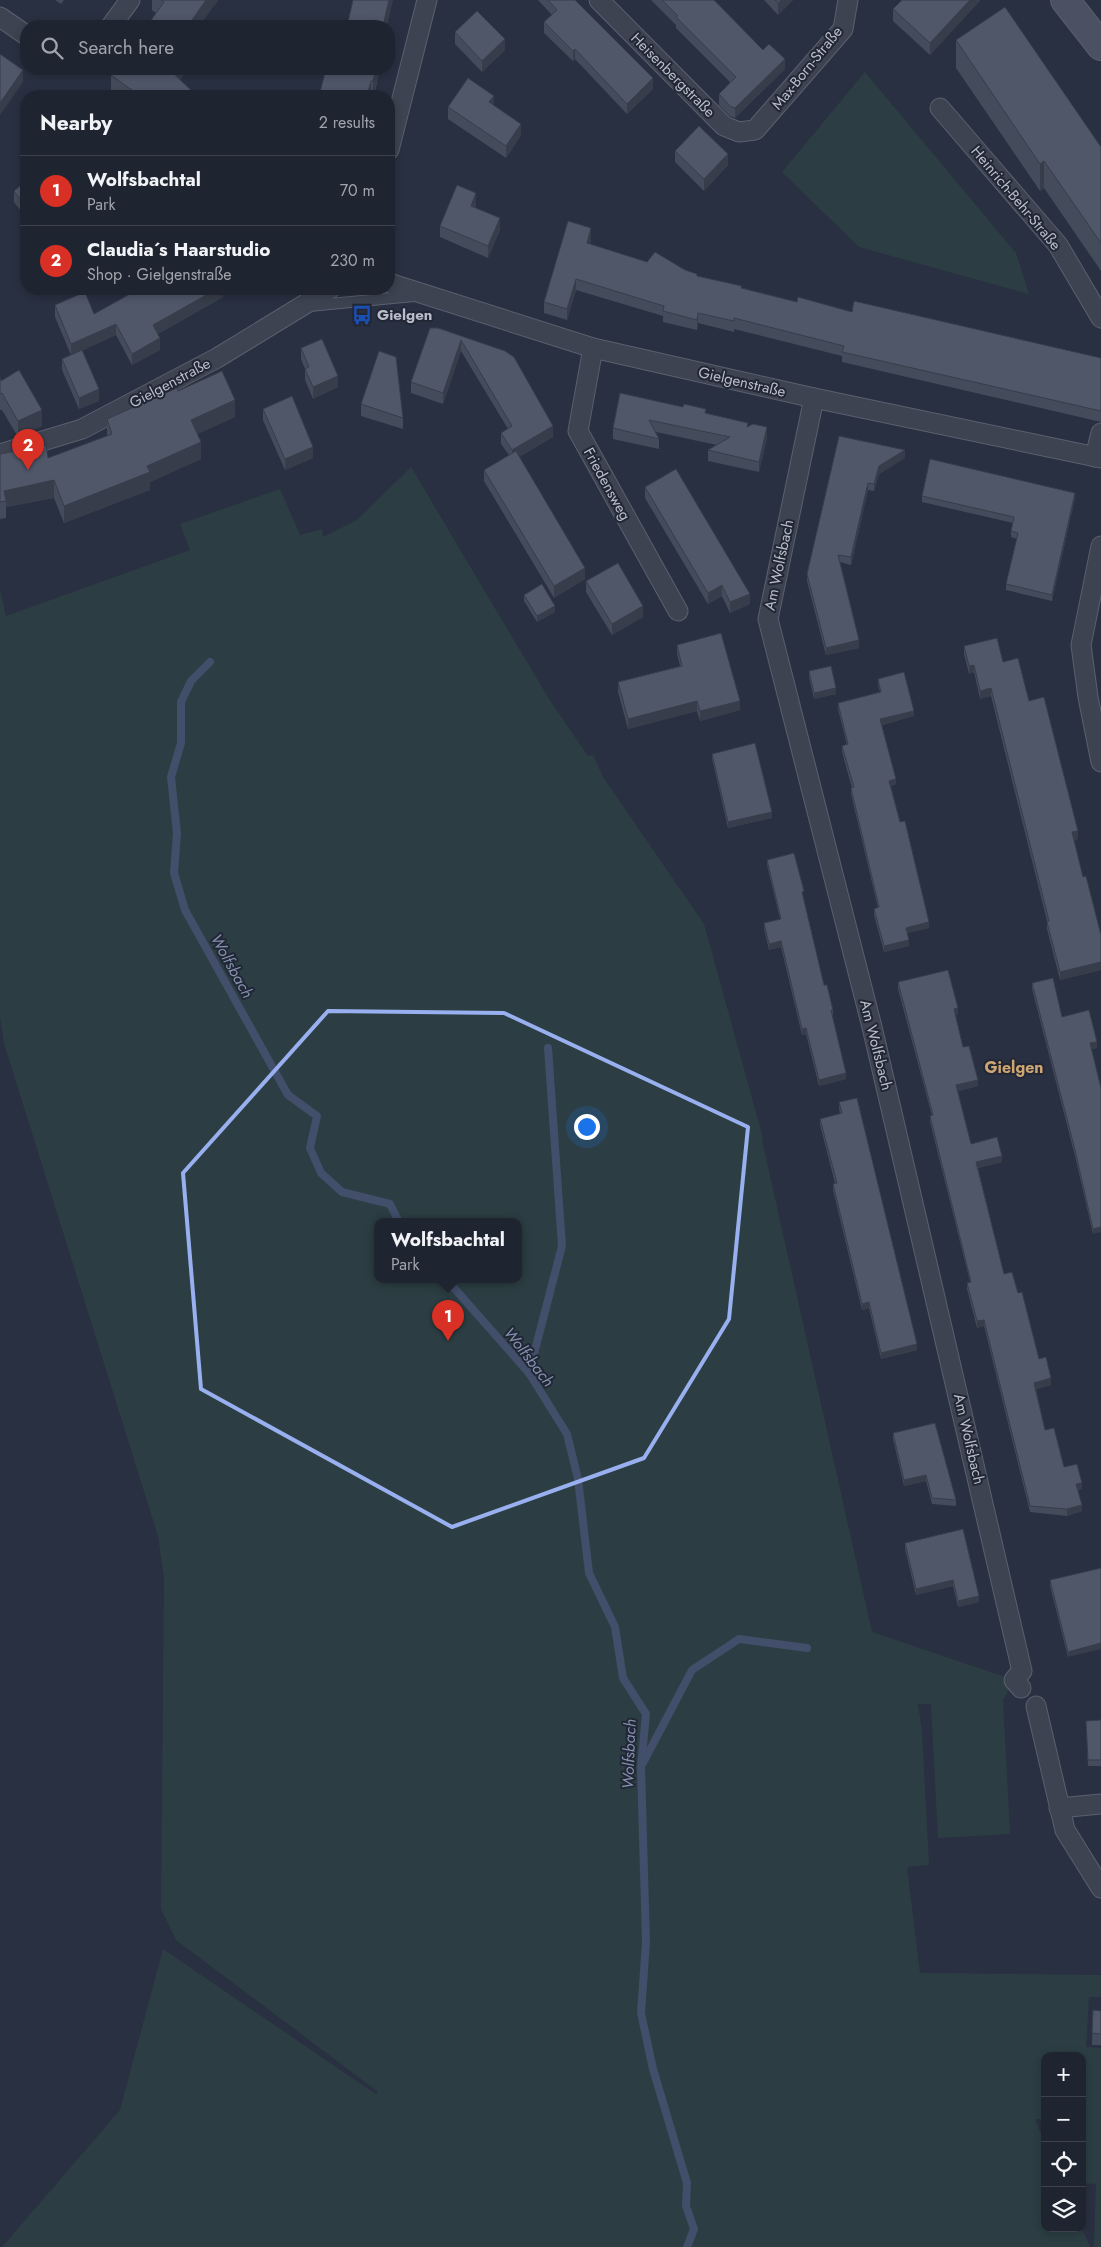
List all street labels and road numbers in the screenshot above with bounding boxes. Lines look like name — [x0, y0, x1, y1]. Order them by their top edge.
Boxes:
street label: Max-Born-Straße — [766, 21, 848, 115]
street label: Heisenbergstraße — [626, 28, 721, 123]
street label: Heinrich-Behr-Straße — [966, 141, 1066, 255]
street label: Gielgenstraße — [126, 352, 215, 414]
street label: Gielgenstraße — [696, 361, 788, 403]
street label: Friedensweg — [578, 444, 636, 524]
street label: Am Wolfsbach — [759, 517, 799, 613]
street label: Am Wolfsbach — [854, 997, 898, 1093]
street label: Am Wolfsbach — [948, 1391, 990, 1487]

